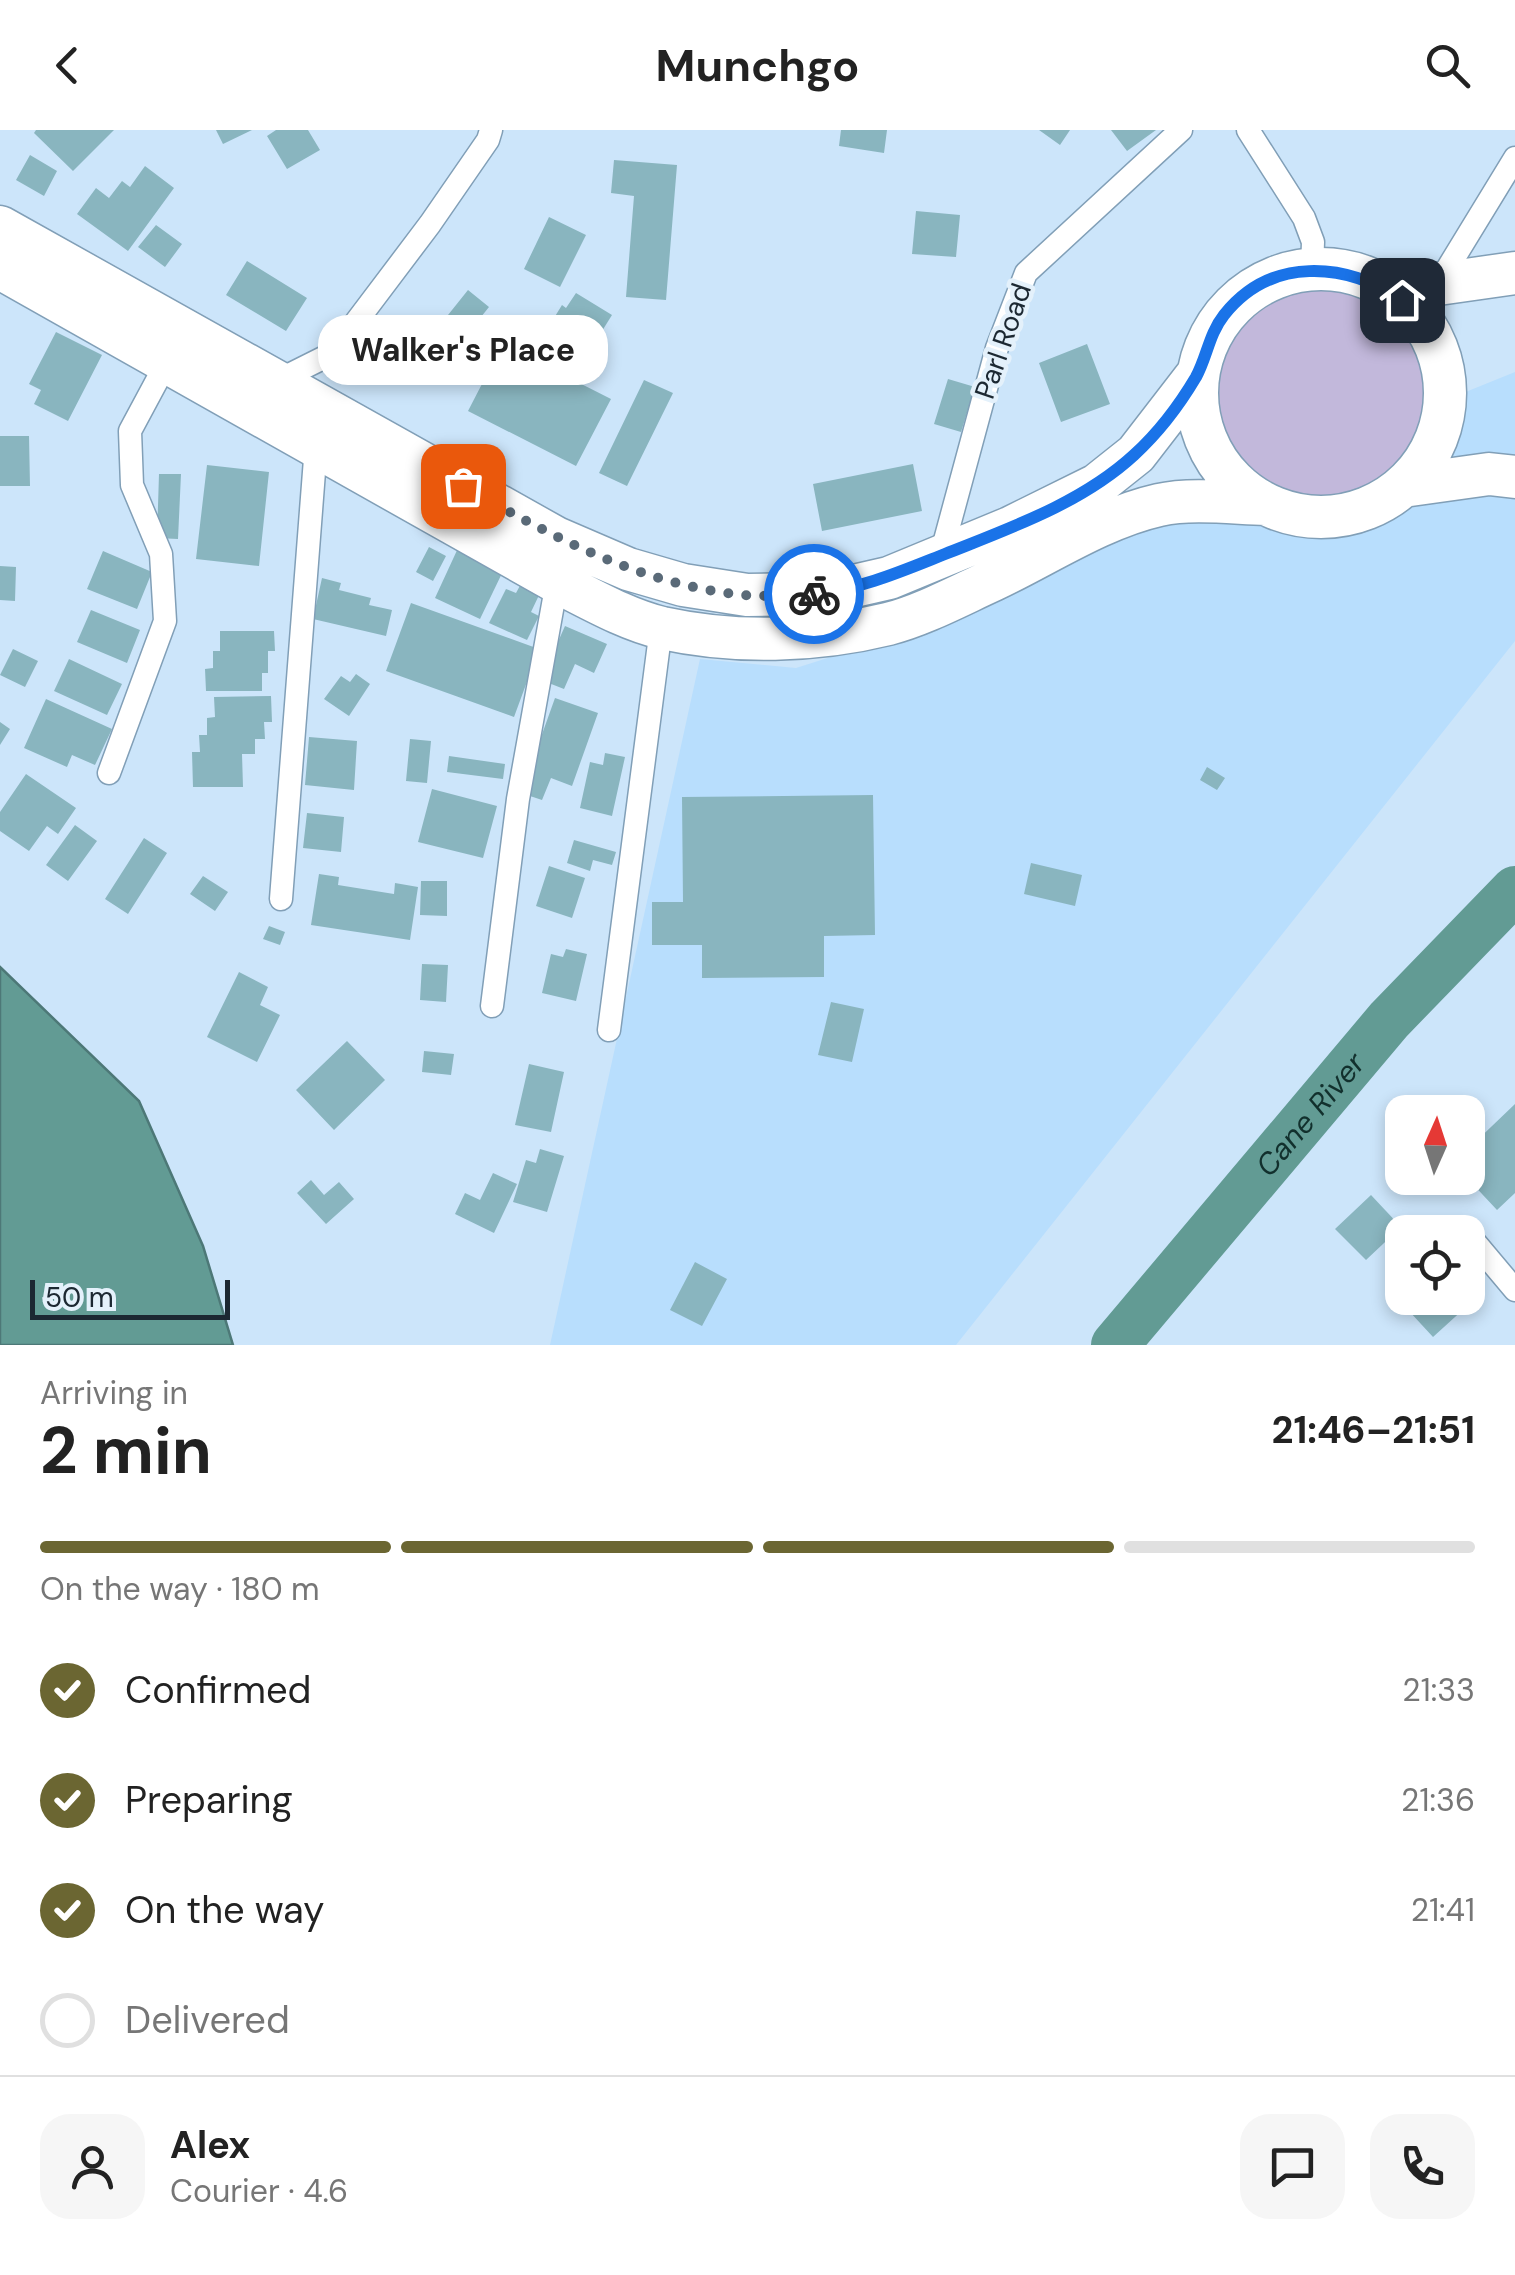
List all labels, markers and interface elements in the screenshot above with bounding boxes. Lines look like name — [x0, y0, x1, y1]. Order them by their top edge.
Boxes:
text: Munchgo — [656, 36, 859, 95]
icon: back — [40, 38, 95, 93]
icon: search — [1420, 38, 1475, 93]
pin — [1360, 258, 1445, 343]
icon: home — [1375, 273, 1430, 328]
street label: Parl Road — [966, 278, 1040, 404]
callout: Walker's Place — [318, 316, 608, 386]
text: Walker's Place — [351, 329, 575, 371]
pin — [421, 444, 506, 529]
icon: bag — [436, 459, 491, 514]
courier — [764, 544, 864, 644]
icon: bike — [787, 567, 842, 622]
water label: Cane River — [1246, 1044, 1373, 1184]
north arrow — [1385, 1095, 1485, 1195]
map controls — [1385, 1095, 1485, 1315]
button: locate — [1385, 1215, 1485, 1315]
scale bar — [30, 1275, 230, 1320]
text: 50 m — [45, 1279, 114, 1316]
text: Arriving in — [40, 1372, 188, 1414]
text: 21:46–21:51 — [1271, 1405, 1475, 1455]
text: 2 min — [40, 1409, 212, 1493]
text: On the way · 180 m — [40, 1568, 320, 1610]
icon: check — [40, 1663, 95, 1718]
text: Confirmed — [125, 1665, 311, 1715]
text: 21:33 — [1402, 1669, 1475, 1711]
icon: check — [40, 1773, 95, 1828]
text: Preparing — [125, 1775, 293, 1825]
text: 21:36 — [1401, 1779, 1475, 1821]
icon: check — [40, 1883, 95, 1938]
text: On the way — [125, 1885, 324, 1935]
text: 21:41 — [1411, 1889, 1475, 1931]
text: Delivered — [125, 1995, 290, 2045]
button: person — [40, 2114, 145, 2219]
button: chat — [1240, 2114, 1345, 2219]
button: phone — [1370, 2114, 1475, 2219]
text: Alex — [170, 2120, 250, 2170]
text: Courier · 4.6 — [170, 2170, 348, 2212]

